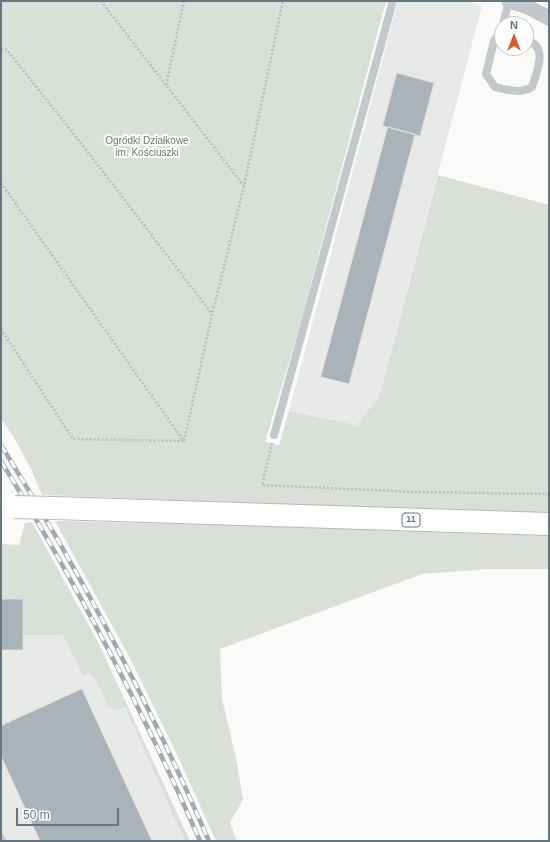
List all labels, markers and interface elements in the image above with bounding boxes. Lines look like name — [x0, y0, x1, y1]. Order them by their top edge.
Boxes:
north arrow — [494, 16, 534, 56]
text: N — [510, 19, 518, 31]
park label: Ogródki Działkowe im. Kościuszki — [105, 135, 189, 158]
road number: 11 — [402, 513, 420, 527]
scale bar — [18, 800, 121, 826]
text: 50 m — [23, 808, 50, 822]

